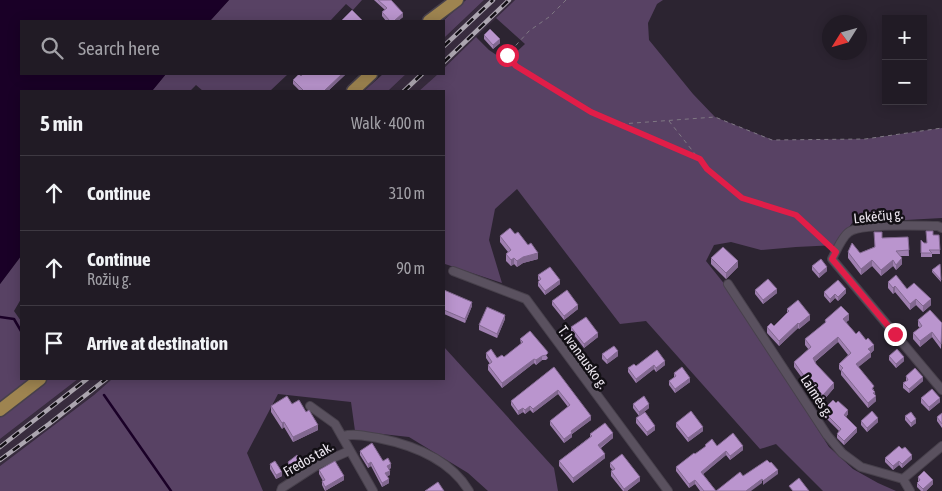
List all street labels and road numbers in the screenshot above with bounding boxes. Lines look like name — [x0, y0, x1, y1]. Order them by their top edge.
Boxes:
street label: Lekėčių g. — [853, 205, 903, 227]
street label: T. Ivanausko g. — [555, 323, 611, 391]
street label: Laimės g. — [798, 372, 836, 420]
street label: Fredos tak. — [280, 438, 336, 480]

